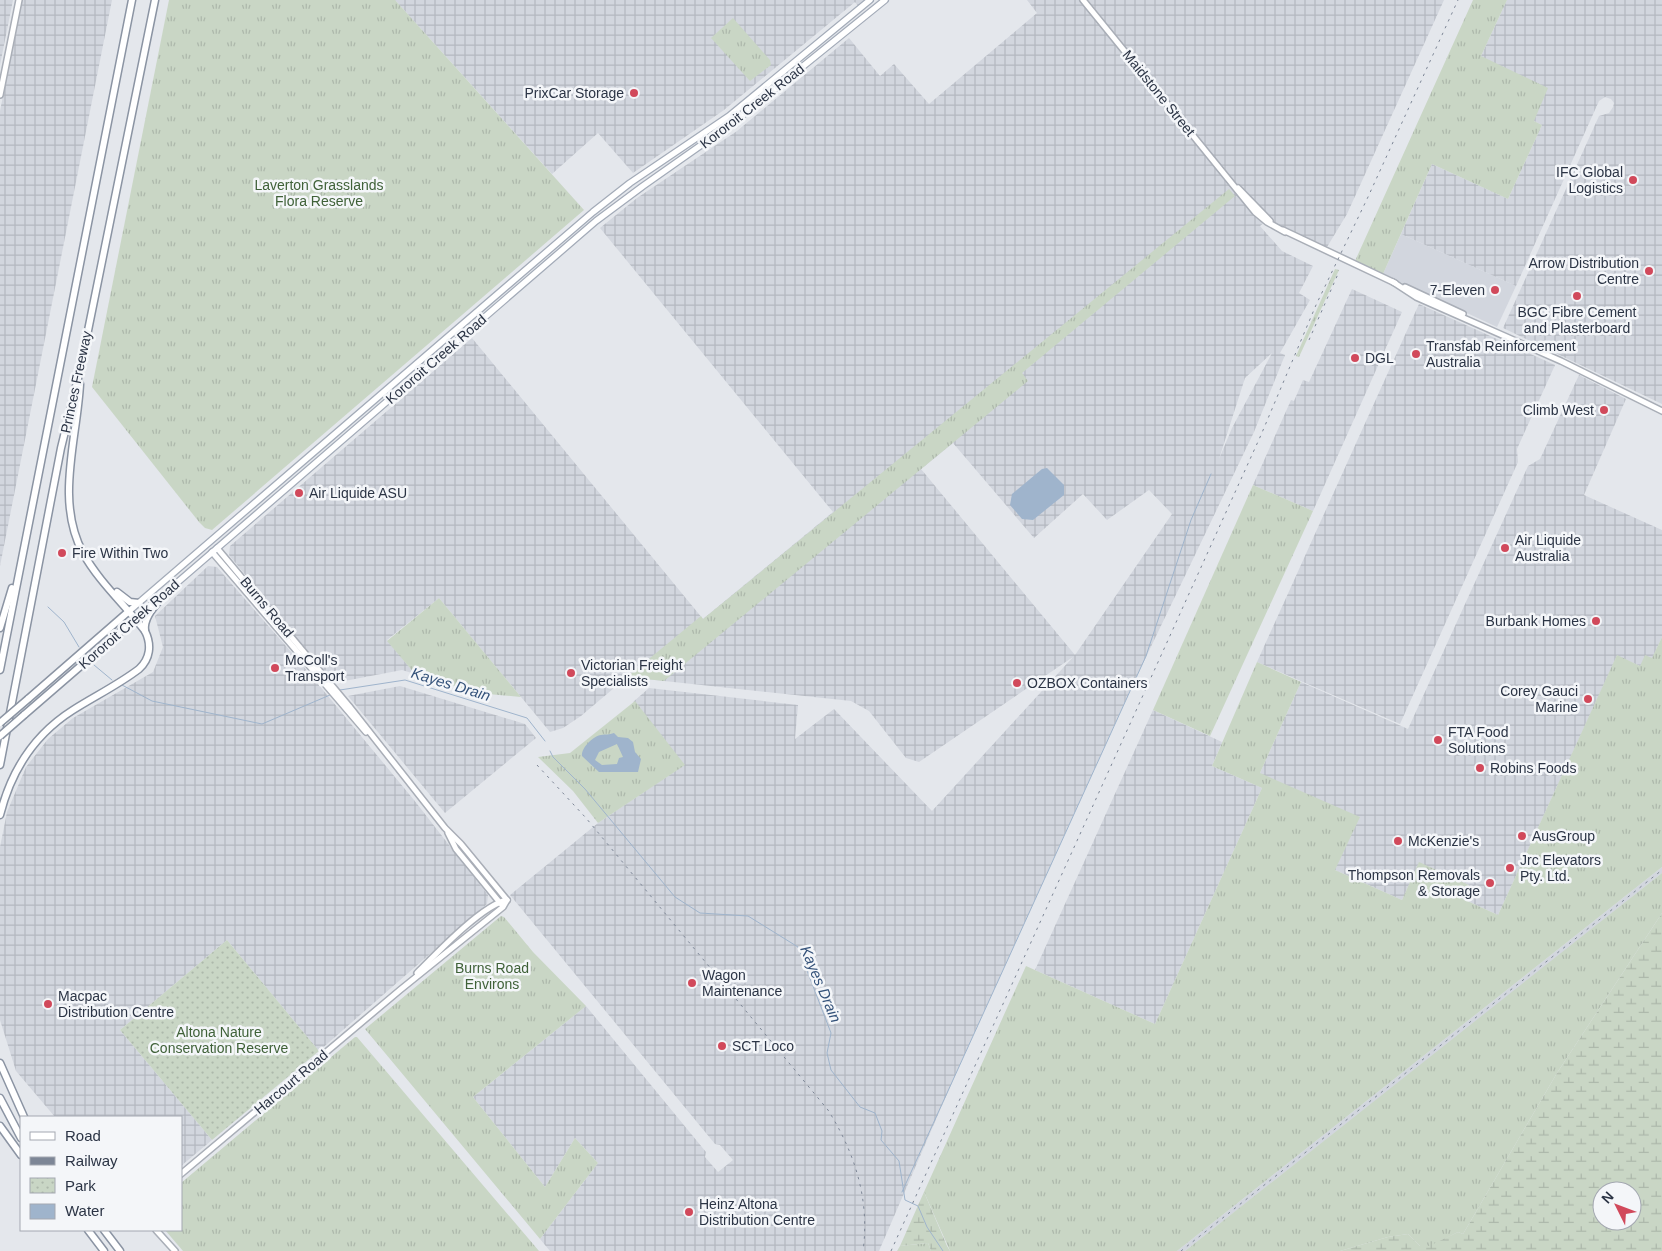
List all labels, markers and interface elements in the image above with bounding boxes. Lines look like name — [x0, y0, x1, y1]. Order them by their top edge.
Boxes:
street label: Maidstone Street — [1119, 47, 1199, 139]
street label: Kororoit Creek Road — [697, 60, 807, 152]
place label: PrixCar Storage — [524, 85, 624, 101]
marker: PrixCar Storage — [628, 87, 640, 99]
place label: IFC Global Logistics — [1556, 164, 1623, 196]
marker: IFC Global Logistics — [1627, 174, 1639, 186]
park label: Laverton Grasslands Flora Reserve — [254, 177, 384, 209]
place label: Arrow Distribution Centre — [1529, 255, 1639, 287]
marker: Arrow Distribution Centre — [1643, 265, 1655, 277]
place label: 7-Eleven — [1430, 282, 1485, 298]
marker: 7-Eleven — [1489, 284, 1501, 296]
marker: BGC Fibre Cement and Plasterboard — [1571, 290, 1583, 302]
place label: BGC Fibre Cement and Plasterboard — [1517, 304, 1637, 336]
street label: Kororoit Creek Road — [383, 311, 489, 407]
street label: Princes Freeway — [57, 329, 95, 435]
place label: Transfab Reinforcement Australia — [1426, 338, 1576, 370]
marker: Transfab Reinforcement Australia — [1410, 348, 1422, 360]
place label: DGL — [1365, 350, 1394, 366]
marker: DGL — [1349, 352, 1361, 364]
place label: Climb West — [1523, 402, 1594, 418]
marker: Climb West — [1598, 404, 1610, 416]
place label: Air Liquide ASU — [309, 485, 407, 501]
marker: Air Liquide ASU — [293, 487, 305, 499]
place label: Air Liquide Australia — [1515, 532, 1581, 564]
marker: Air Liquide Australia — [1499, 542, 1511, 554]
place label: Fire Within Two — [72, 545, 168, 561]
marker: Fire Within Two — [56, 547, 68, 559]
street label: Burns Road — [237, 574, 297, 640]
street label: Kororoit Creek Road — [76, 576, 182, 672]
place label: Burbank Homes — [1486, 613, 1586, 629]
marker: Burbank Homes — [1590, 615, 1602, 627]
place label: McColl's Transport — [285, 652, 345, 684]
place label: Victorian Freight Specialists — [581, 657, 683, 689]
marker: McColl's Transport — [269, 662, 281, 674]
water label: Kayes Drain — [409, 664, 493, 704]
marker: Victorian Freight Specialists — [565, 667, 577, 679]
place label: OZBOX Containers — [1027, 675, 1148, 691]
marker: OZBOX Containers — [1011, 677, 1023, 689]
place label: Corey Gauci Marine — [1500, 683, 1578, 715]
marker: Corey Gauci Marine — [1582, 693, 1594, 705]
place label: FTA Food Solutions — [1448, 724, 1508, 756]
marker: FTA Food Solutions — [1432, 734, 1444, 746]
place label: Robins Foods — [1490, 760, 1576, 776]
marker: Robins Foods — [1474, 762, 1486, 774]
place label: AusGroup — [1532, 828, 1595, 844]
marker: AusGroup — [1516, 830, 1528, 842]
place label: McKenzie's — [1408, 833, 1479, 849]
marker: McKenzie's — [1392, 835, 1404, 847]
place label: Jrc Elevators Pty. Ltd. — [1520, 852, 1601, 884]
marker: Jrc Elevators Pty. Ltd. — [1504, 862, 1516, 874]
place label: Thompson Removals & Storage — [1348, 867, 1480, 899]
marker: Thompson Removals & Storage — [1484, 877, 1496, 889]
water label: Kayes Drain — [797, 943, 845, 1025]
park label: Burns Road Environs — [455, 960, 529, 992]
place label: Wagon Maintenance — [702, 967, 782, 999]
marker: Wagon Maintenance — [686, 977, 698, 989]
place label: Macpac Distribution Centre — [58, 988, 174, 1020]
marker: Macpac Distribution Centre — [42, 998, 54, 1010]
park label: Altona Nature Conservation Reserve — [150, 1024, 288, 1056]
place label: SCT Loco — [732, 1038, 794, 1054]
marker: SCT Loco — [716, 1040, 728, 1052]
street label: Harcourt Road — [251, 1047, 331, 1117]
legend — [20, 1116, 182, 1231]
text: Road — [65, 1127, 101, 1144]
text: Railway — [65, 1152, 118, 1169]
text: Park — [65, 1177, 96, 1194]
north arrow — [1592, 1181, 1642, 1231]
text: N — [1598, 1188, 1617, 1206]
place label: Heinz Altona Distribution Centre — [699, 1196, 815, 1228]
text: Water — [65, 1202, 104, 1219]
marker: Heinz Altona Distribution Centre — [683, 1206, 695, 1218]

